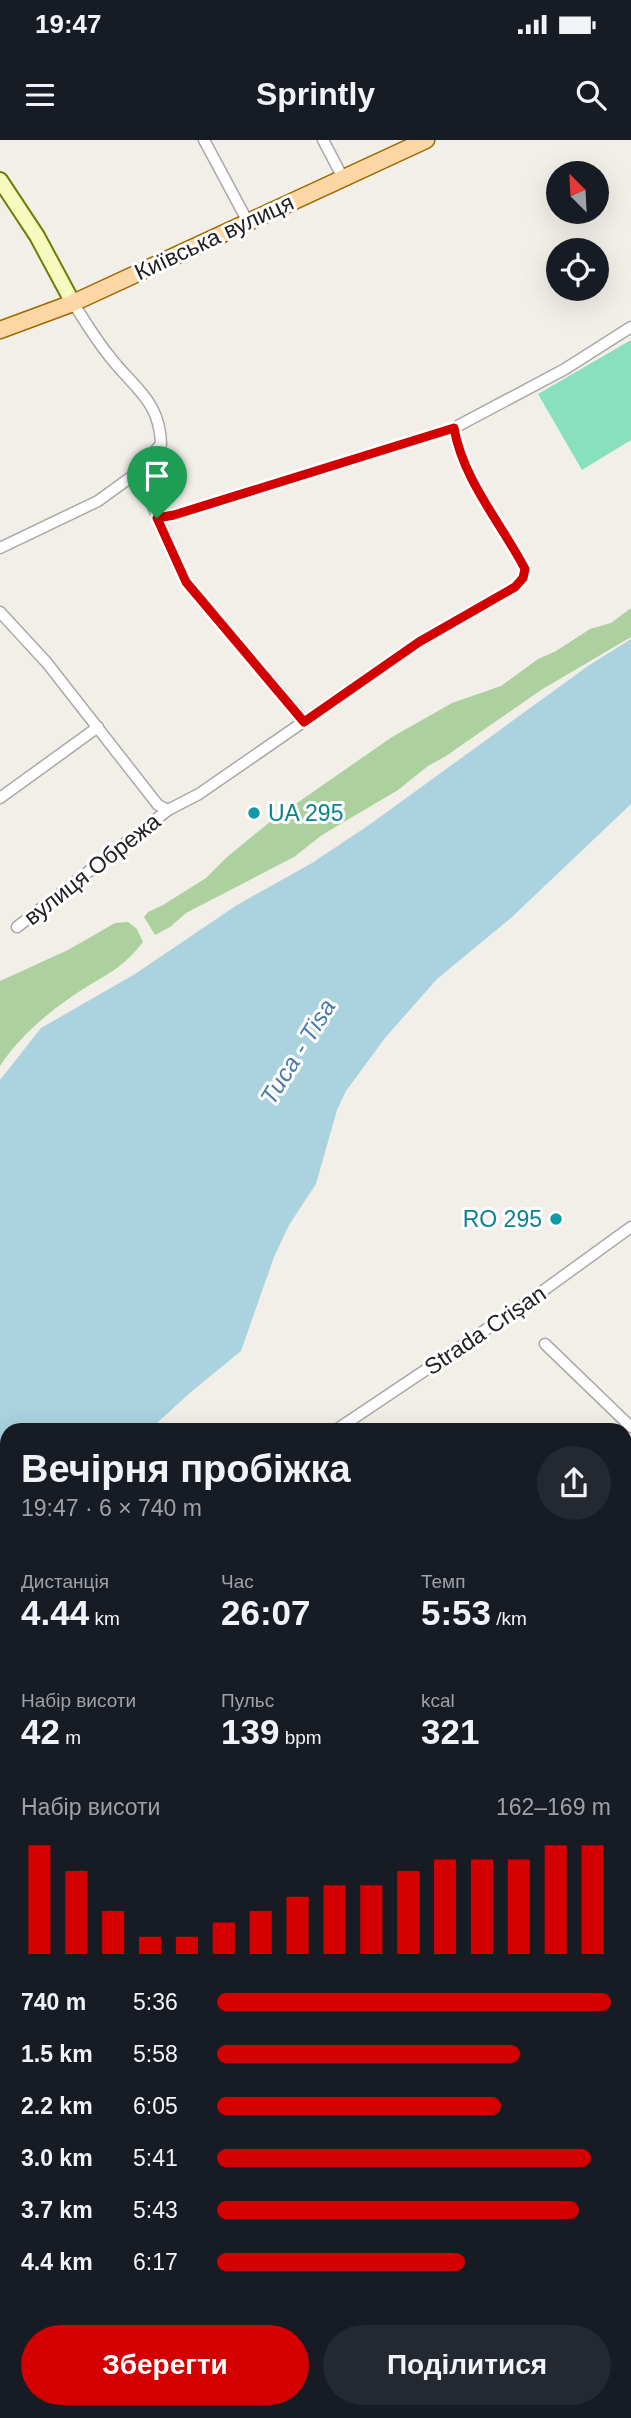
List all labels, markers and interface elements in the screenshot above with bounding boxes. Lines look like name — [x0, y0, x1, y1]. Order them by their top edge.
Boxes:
text: 19:47 — [35, 9, 102, 39]
icon: menu — [21, 76, 59, 114]
text: Sprintly — [256, 76, 375, 112]
icon: search — [572, 76, 610, 114]
north arrow — [546, 161, 609, 224]
map controls — [546, 161, 609, 301]
street label: Київська вулиця — [130, 189, 298, 285]
button: locate — [546, 238, 609, 301]
pin — [127, 446, 187, 518]
icon: arrive — [138, 457, 176, 495]
place label: UA 295 — [268, 800, 343, 826]
marker: UA 295 — [246, 805, 262, 821]
street label: вулиця Обрежа — [19, 808, 165, 930]
water label: Тиса - Tisa — [255, 994, 341, 1109]
place label: RO 295 — [463, 1206, 542, 1232]
marker: RO 295 — [548, 1211, 564, 1227]
street label: Strada Crișan — [419, 1280, 551, 1380]
button: share — [537, 1446, 611, 1520]
text: Вечірня пробіжка — [21, 1448, 351, 1490]
text: 19:47 · 6 × 740 m — [21, 1495, 202, 1521]
text: Дистанція — [21, 1571, 109, 1592]
text: Час — [221, 1571, 254, 1592]
text: Темп — [421, 1571, 465, 1592]
text: 4.44 — [21, 1593, 89, 1632]
text: 26:07 — [221, 1593, 311, 1632]
text: 5:53 — [421, 1593, 491, 1632]
text: km — [89, 1608, 120, 1629]
text: /km — [491, 1608, 527, 1629]
text: Набір висоти — [21, 1690, 136, 1711]
text: Пульс — [221, 1690, 274, 1711]
text: kcal — [421, 1690, 455, 1711]
text: 42 — [21, 1712, 60, 1751]
text: 139 — [221, 1712, 279, 1751]
text: 321 — [421, 1712, 479, 1751]
text: m — [60, 1727, 81, 1748]
text: bpm — [279, 1727, 322, 1748]
text: Набір висоти — [21, 1794, 160, 1820]
text: 162–169 m — [496, 1794, 611, 1820]
text: 740 m — [21, 1989, 86, 2015]
text: 5:36 — [133, 1989, 178, 2015]
text: 1.5 km — [21, 2041, 93, 2067]
text: 5:58 — [133, 2041, 178, 2067]
text: 2.2 km — [21, 2093, 93, 2119]
text: 6:05 — [133, 2093, 178, 2119]
text: 3.0 km — [21, 2145, 93, 2171]
text: 5:41 — [133, 2145, 178, 2171]
text: 3.7 km — [21, 2197, 93, 2223]
text: 5:43 — [133, 2197, 178, 2223]
text: 4.4 km — [21, 2249, 93, 2275]
text: 6:17 — [133, 2249, 178, 2275]
button: Зберегти — [21, 2325, 309, 2405]
button: Поділитися — [323, 2325, 611, 2405]

